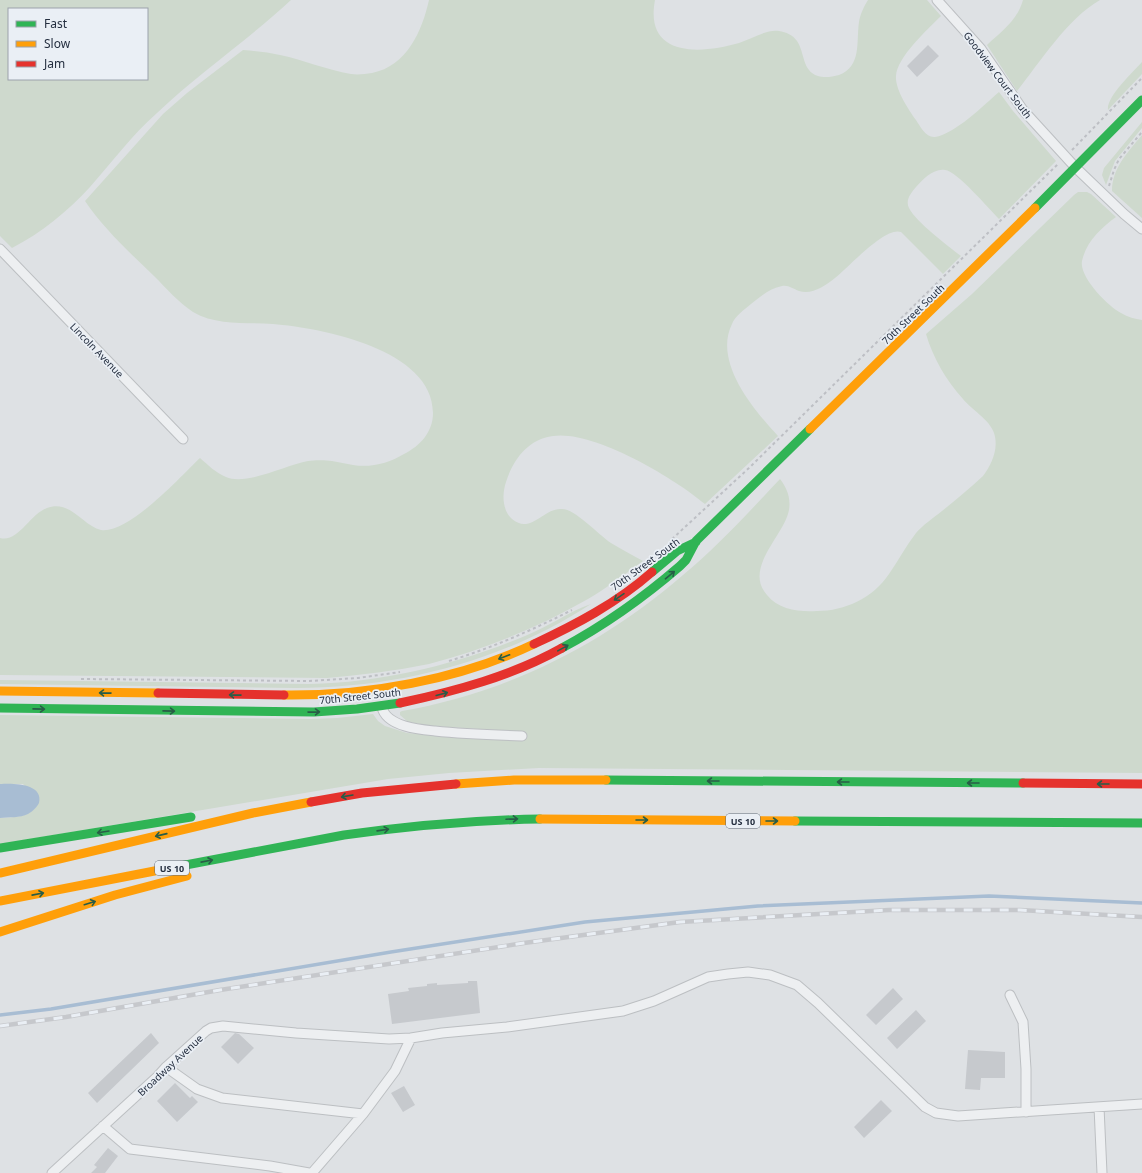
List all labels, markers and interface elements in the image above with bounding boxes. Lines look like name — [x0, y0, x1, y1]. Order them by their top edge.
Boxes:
legend — [8, 8, 148, 80]
text: Fast — [44, 15, 68, 32]
street label: Goodview Court South — [961, 29, 1035, 121]
text: Slow — [44, 35, 71, 52]
text: Jam — [43, 55, 65, 72]
street label: 70th Street South — [879, 281, 947, 347]
street label: Lincoln Avenue — [67, 319, 127, 381]
street label: 70th Street South — [608, 534, 682, 594]
one-way arrow — [665, 570, 675, 579]
one-way arrow — [614, 592, 625, 601]
one-way arrow — [557, 644, 569, 652]
one-way arrow — [499, 653, 511, 661]
street label: 70th Street South — [319, 685, 401, 707]
one-way arrow — [99, 689, 112, 697]
one-way arrow — [435, 690, 448, 697]
one-way arrow — [229, 691, 242, 698]
one-way arrow — [32, 705, 45, 713]
one-way arrow — [162, 707, 175, 714]
one-way arrow — [307, 708, 320, 716]
one-way arrow — [707, 777, 720, 785]
one-way arrow — [837, 778, 850, 786]
one-way arrow — [967, 779, 980, 787]
one-way arrow — [1097, 780, 1110, 788]
one-way arrow — [341, 792, 354, 800]
road number: US 10 — [726, 814, 760, 828]
one-way arrow — [505, 816, 518, 823]
one-way arrow — [635, 816, 648, 824]
one-way arrow — [765, 817, 778, 825]
one-way arrow — [376, 826, 389, 834]
one-way arrow — [97, 828, 110, 836]
one-way arrow — [155, 832, 168, 840]
one-way arrow — [200, 857, 213, 865]
road number: US 10 — [155, 861, 189, 875]
one-way arrow — [31, 889, 44, 897]
one-way arrow — [84, 899, 97, 906]
street label: Broadway Avenue — [134, 1031, 206, 1099]

